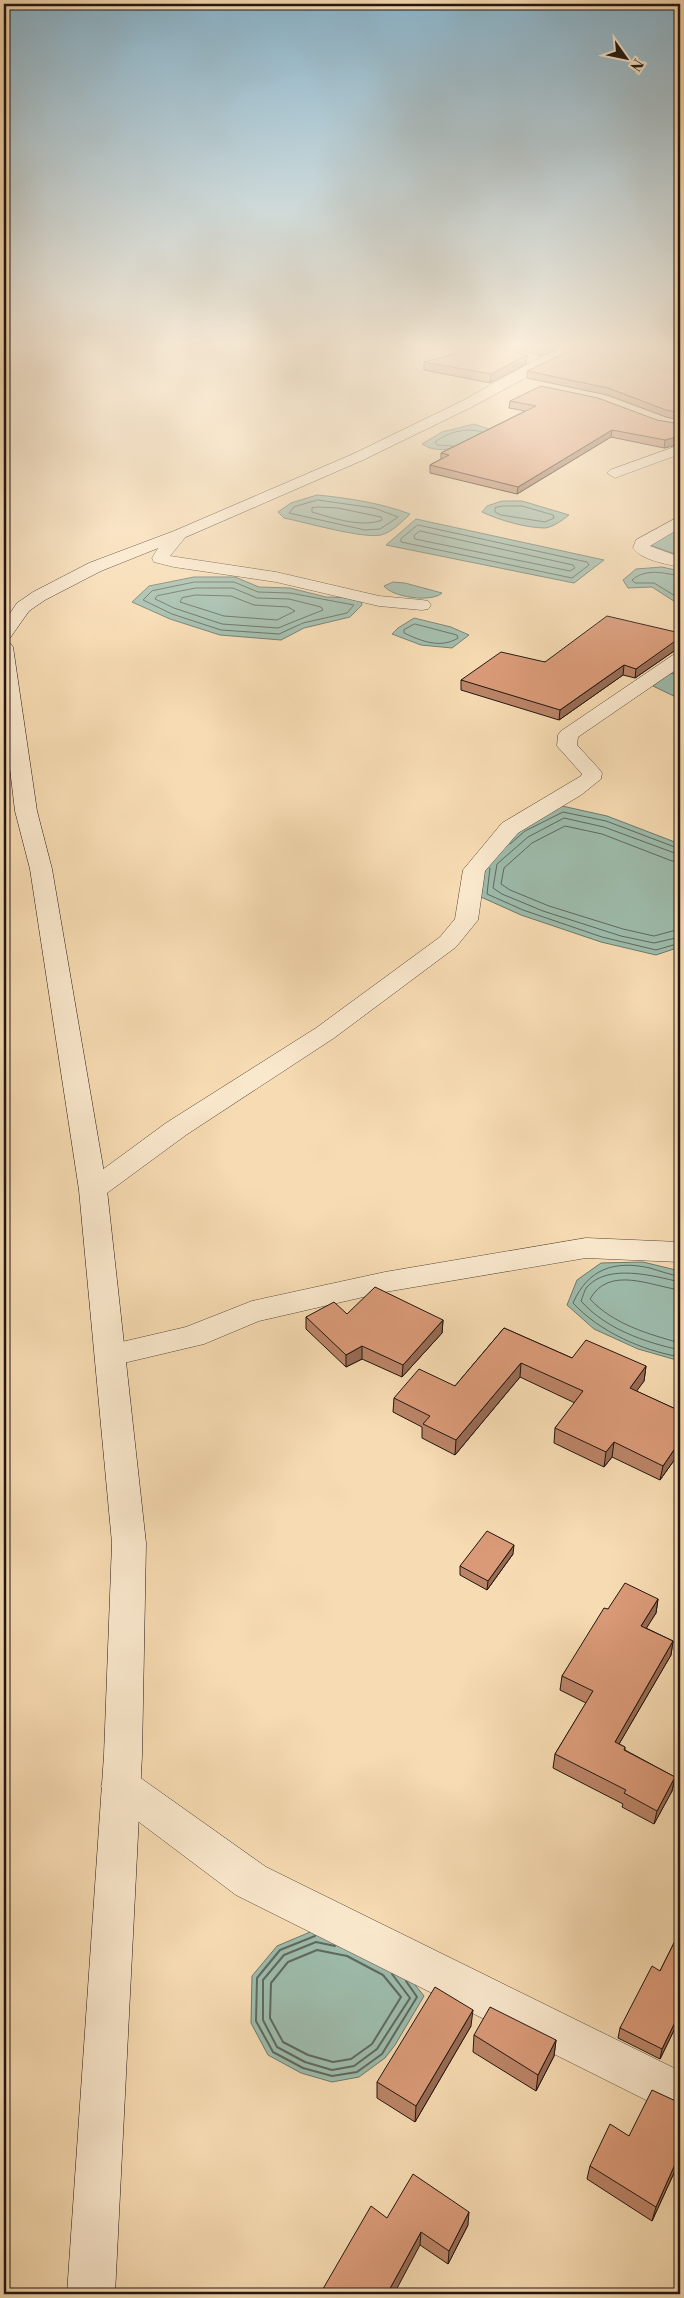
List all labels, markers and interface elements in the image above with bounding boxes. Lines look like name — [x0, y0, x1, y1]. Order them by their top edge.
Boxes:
north arrow — [602, 32, 652, 82]
text: N — [625, 55, 647, 74]

